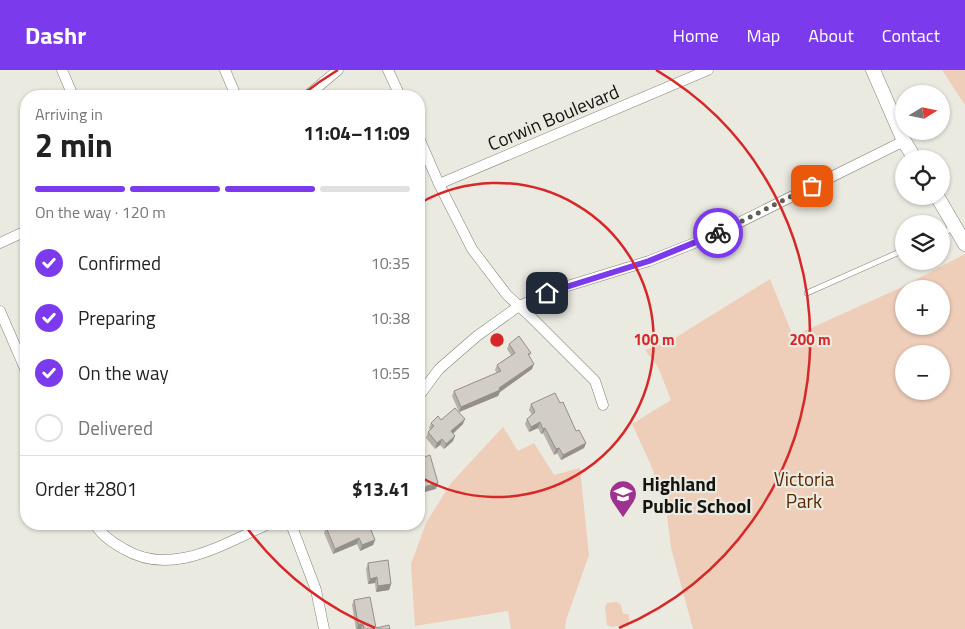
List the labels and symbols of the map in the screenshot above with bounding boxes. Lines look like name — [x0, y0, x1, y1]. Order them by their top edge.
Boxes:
street label: Corwin Boulevard — [483, 76, 623, 158]
north arrow — [895, 85, 950, 140]
pin — [791, 165, 833, 207]
courier — [693, 208, 743, 258]
pin — [526, 272, 568, 314]
text: 100 m — [633, 328, 675, 351]
text: 200 m — [789, 328, 831, 351]
centre of rings — [488, 331, 506, 349]
park label: Victoria Park — [774, 464, 835, 515]
place label: Highland Public School — [642, 469, 751, 520]
school or university icon: Highland Public School — [608, 479, 638, 518]

